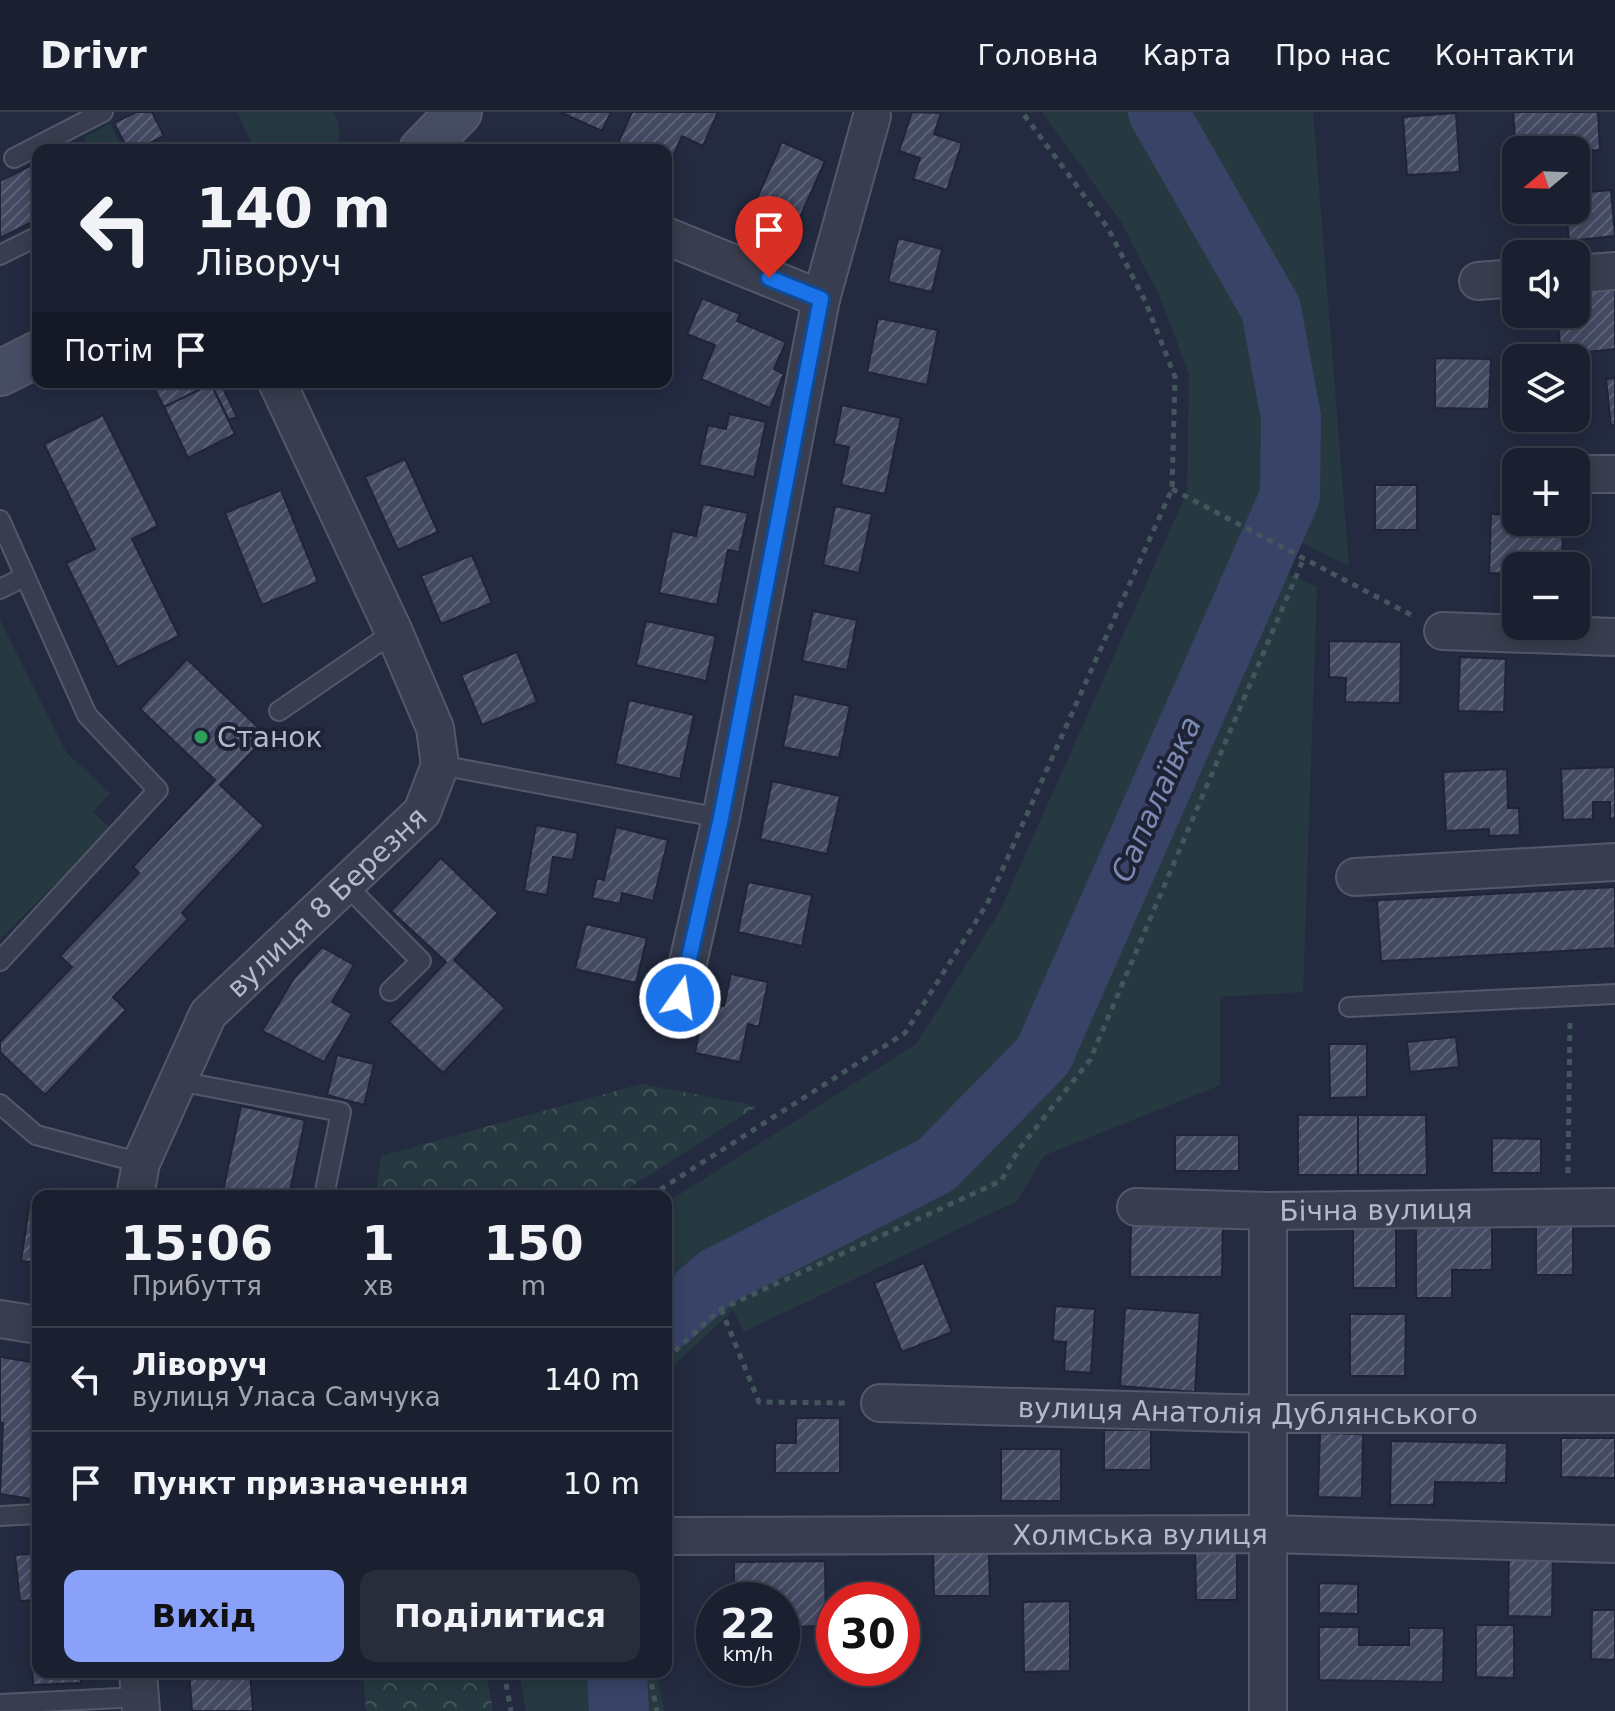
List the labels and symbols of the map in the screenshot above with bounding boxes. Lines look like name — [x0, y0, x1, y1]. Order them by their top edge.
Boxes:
north arrow — [1502, 136, 1590, 224]
pin — [735, 196, 803, 278]
water label: Сапалаївка — [1104, 711, 1208, 887]
place label: Станок — [217, 721, 322, 754]
marker: Станок — [192, 728, 210, 746]
street label: вулиця 8 Березня — [220, 800, 433, 1004]
position arrow — [638, 956, 722, 1040]
street label: Бічна вулиця — [1279, 1192, 1473, 1227]
street label: вулиця Анатолія Дублянського — [1017, 1390, 1478, 1431]
street label: Холмська вулиця — [1012, 1517, 1268, 1551]
speed limit sign: 30 — [816, 1582, 920, 1686]

